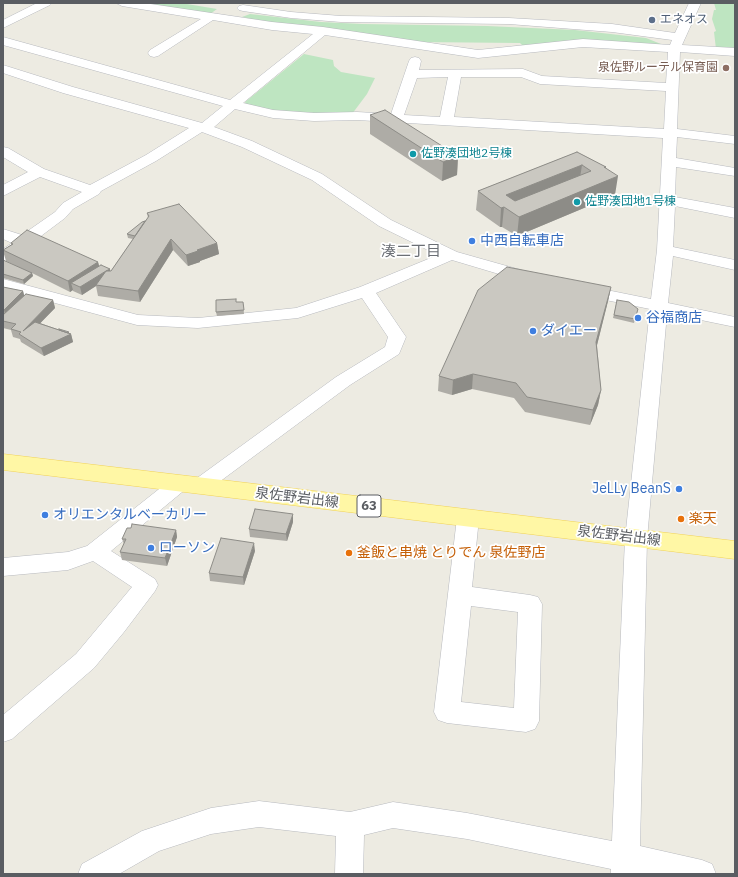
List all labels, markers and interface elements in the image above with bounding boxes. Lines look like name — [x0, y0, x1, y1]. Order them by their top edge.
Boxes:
place label: エネオス — [660, 13, 708, 27]
marker: エネオス — [647, 15, 657, 25]
place label: 泉佐野ルーテル保育園 — [598, 61, 718, 75]
marker: 泉佐野ルーテル保育園 — [721, 63, 731, 73]
place label: 佐野湊団地2号棟 — [421, 147, 512, 161]
marker: 佐野湊団地2号棟 — [408, 149, 418, 159]
place label: 佐野湊団地1号棟 — [585, 195, 676, 209]
marker: 佐野湊団地1号棟 — [572, 197, 582, 207]
place label: 中西自転車店 — [480, 233, 564, 249]
marker: 中西自転車店 — [467, 236, 477, 246]
district label: 湊二丁目 — [381, 243, 441, 261]
place label: 谷福商店 — [646, 310, 702, 326]
marker: 谷福商店 — [633, 313, 643, 323]
place label: ダイエー — [541, 323, 597, 339]
marker: ダイエー — [528, 326, 538, 336]
place label: JeLLy BeanS — [592, 481, 671, 497]
marker: JeLLy BeanS — [674, 484, 684, 494]
street label: 泉佐野岩出線 — [254, 485, 340, 511]
road number: 63 — [357, 495, 381, 517]
place label: オリエンタルベーカリー — [53, 507, 207, 523]
marker: オリエンタルベーカリー — [40, 510, 50, 520]
place label: 楽天 — [689, 511, 717, 527]
marker: 楽天 — [676, 514, 686, 524]
street label: 泉佐野岩出線 — [576, 523, 662, 549]
place label: ローソン — [159, 540, 215, 556]
marker: ローソン — [146, 543, 156, 553]
place label: 釜飯と串焼 とりでん 泉佐野店 — [357, 545, 546, 561]
marker: 釜飯と串焼 とりでん 泉佐野店 — [344, 548, 354, 558]

